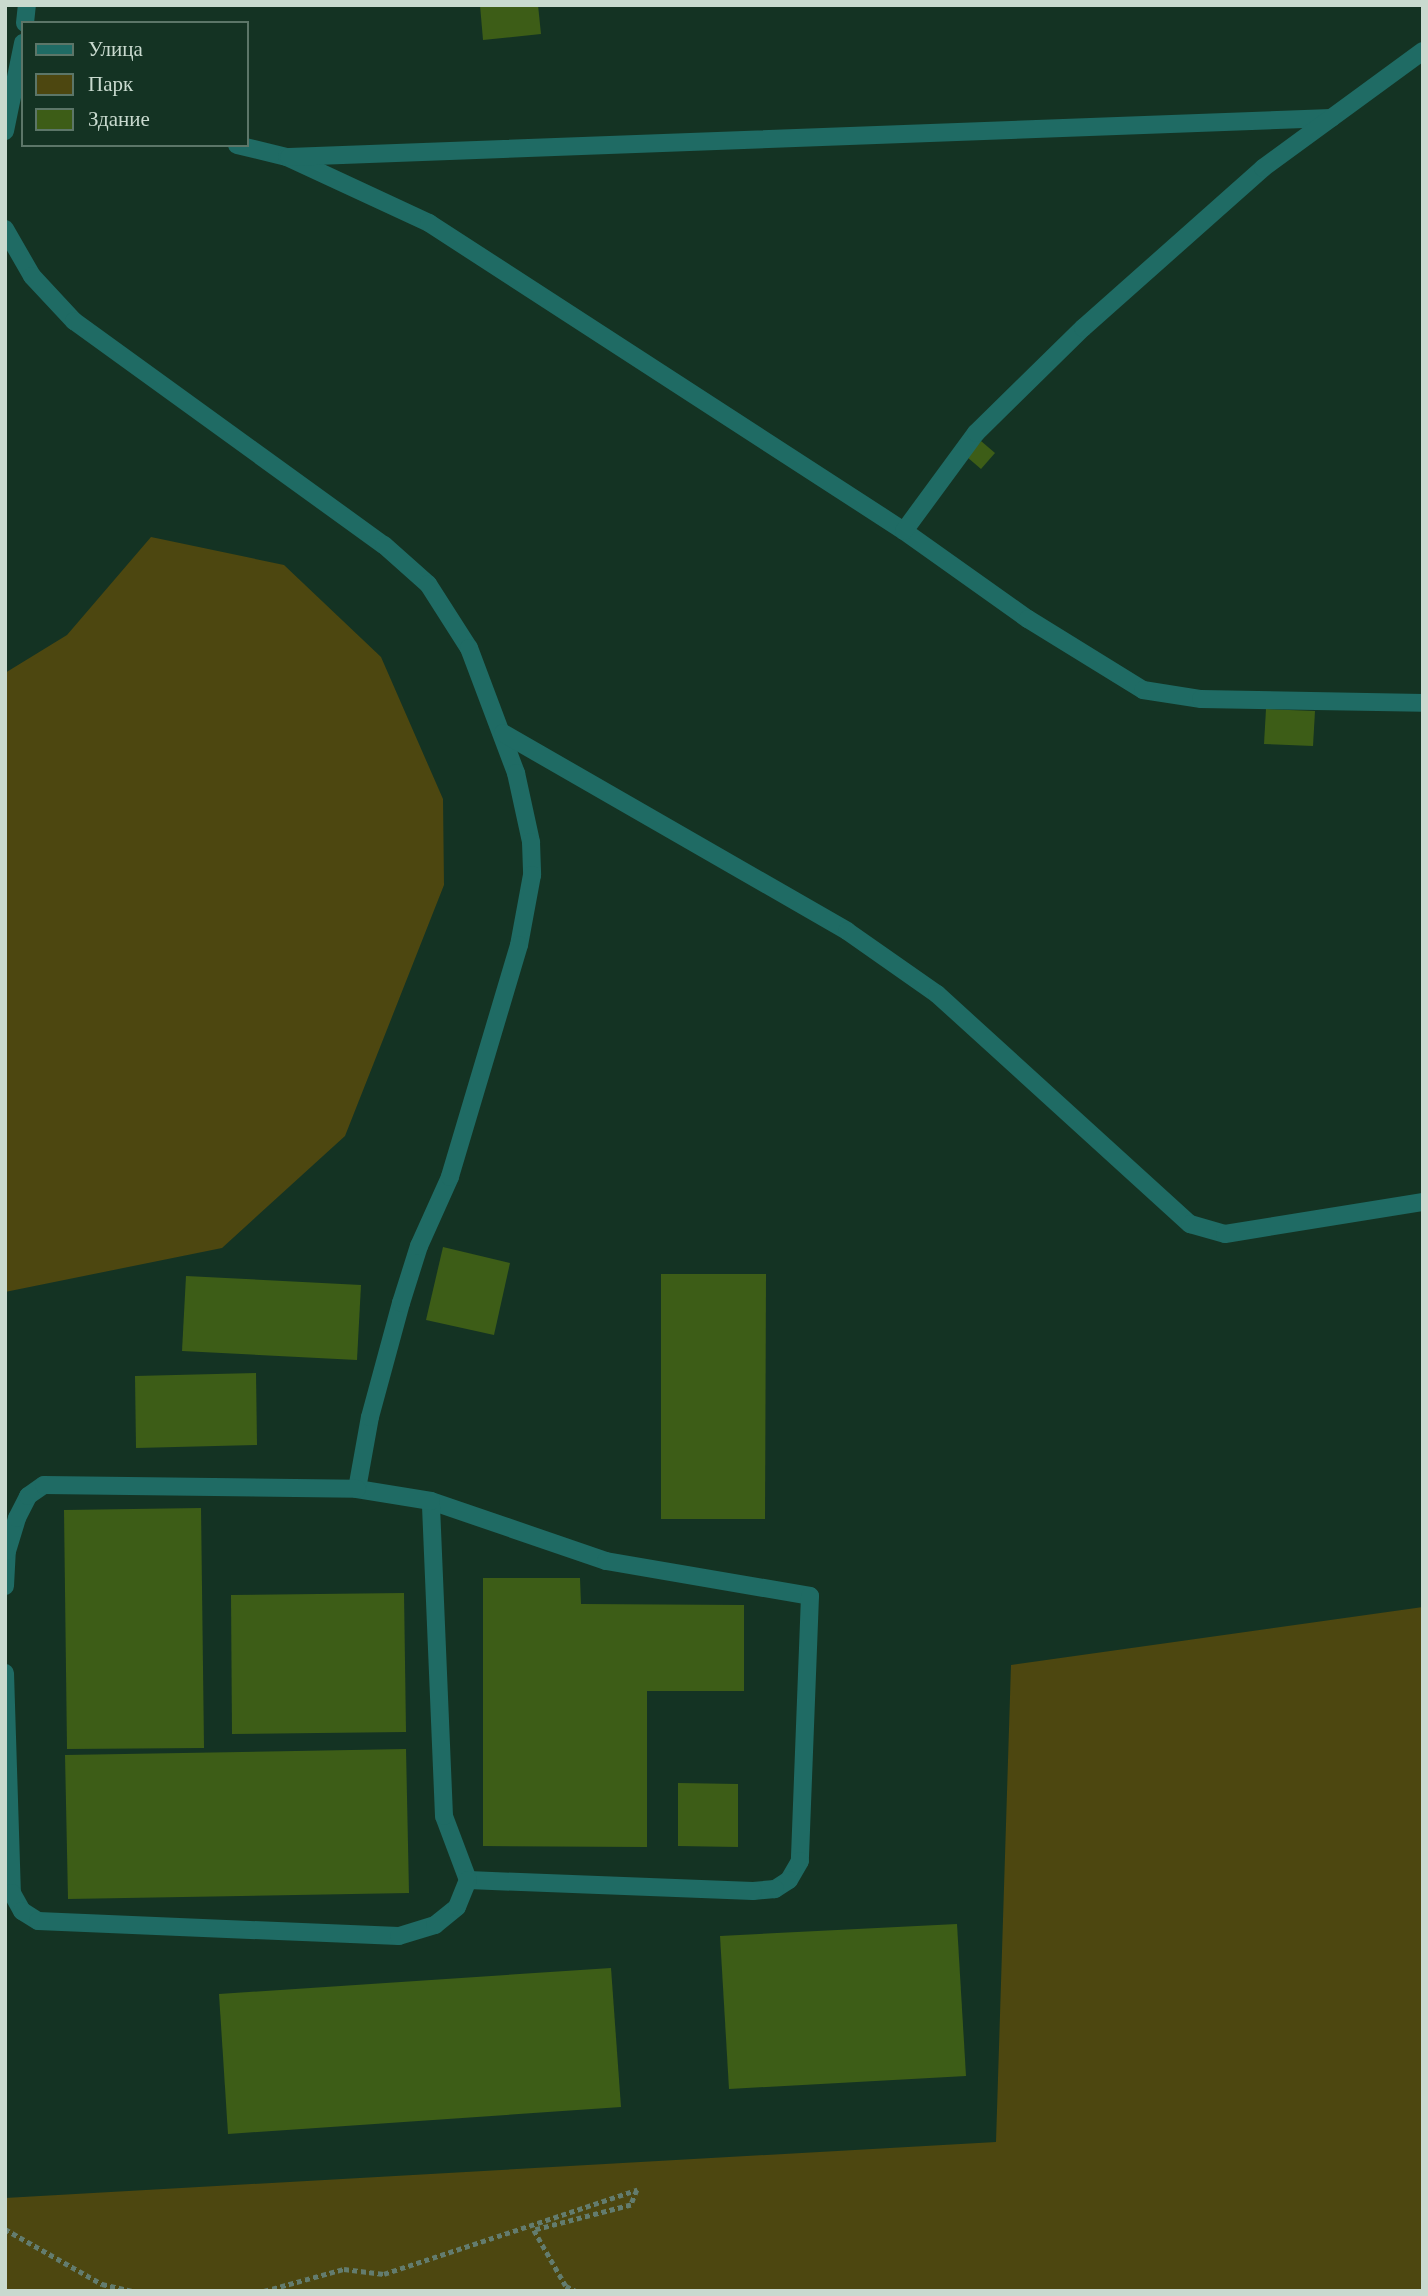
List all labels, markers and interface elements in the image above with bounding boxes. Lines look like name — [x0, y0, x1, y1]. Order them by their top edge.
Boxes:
legend — [21, 21, 248, 147]
text: Улица — [88, 37, 143, 61]
text: Парк — [88, 72, 133, 96]
text: Здание — [88, 107, 150, 131]

